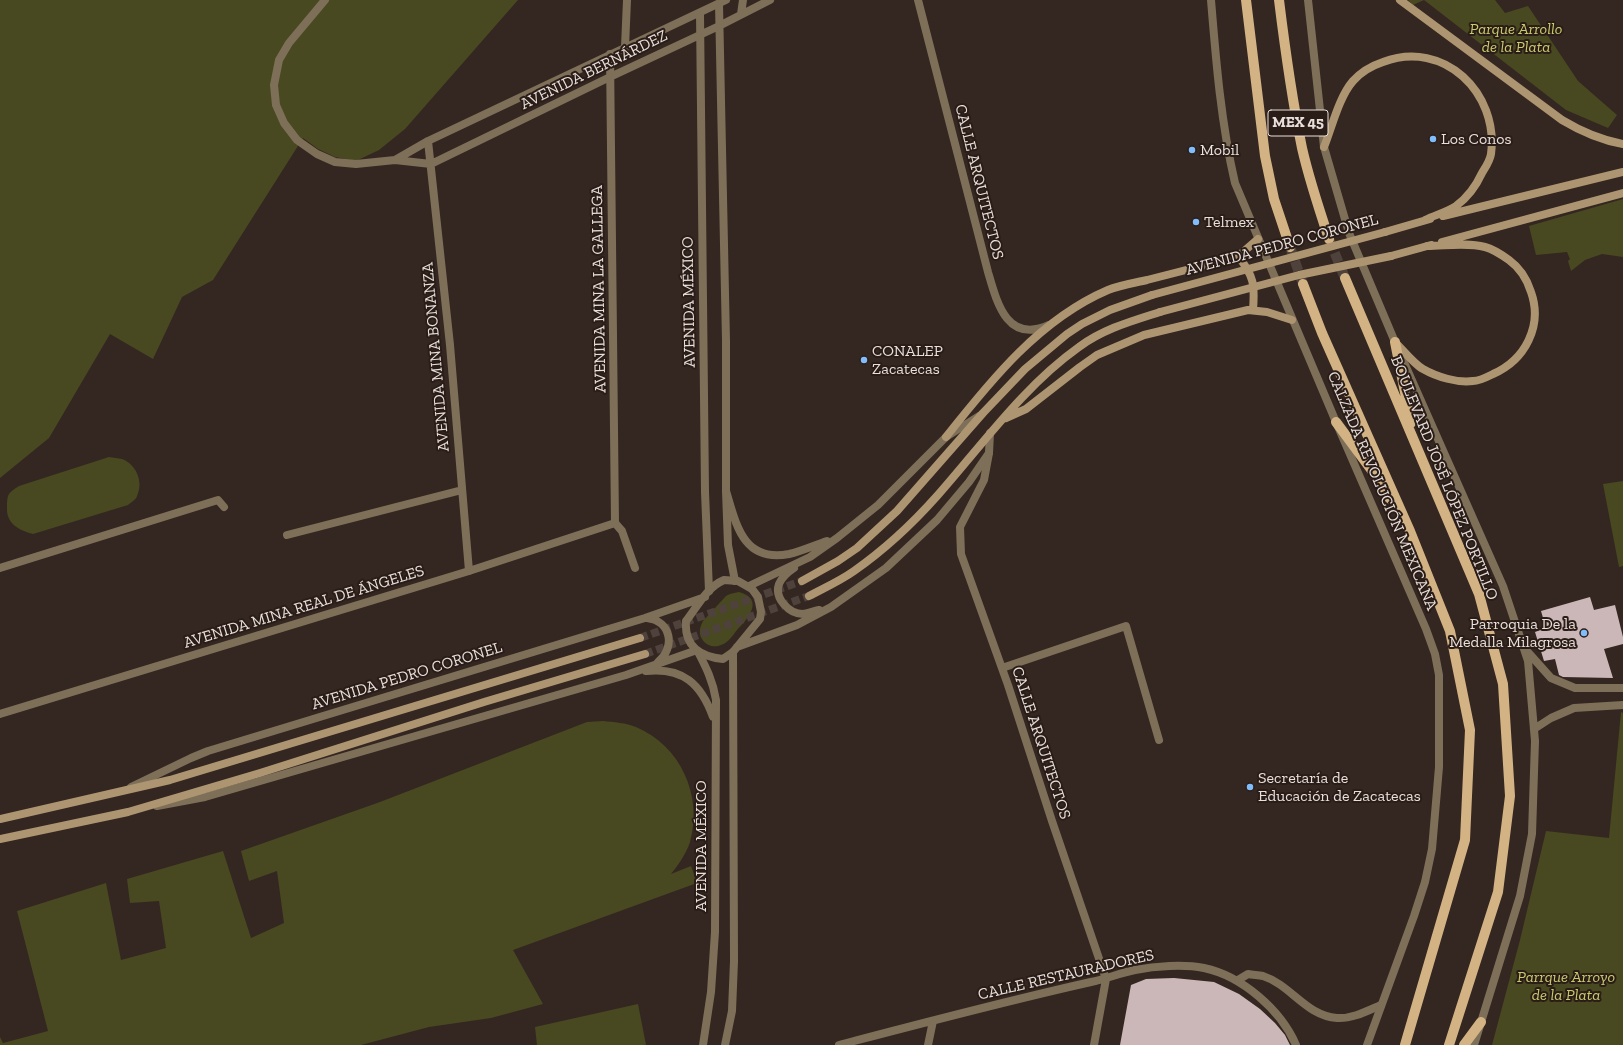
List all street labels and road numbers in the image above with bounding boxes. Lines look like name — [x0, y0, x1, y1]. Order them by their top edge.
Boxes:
street label: AVENIDA BERNÁRDEZ — [517, 26, 671, 114]
street label: CALLE ARQUITECTOS — [950, 102, 1008, 262]
road number: MEX 45 — [1268, 110, 1328, 136]
street label: AVENIDA MINA LA GALLEGA — [588, 185, 610, 393]
street label: AVENIDA PEDRO CORONEL — [1184, 210, 1380, 280]
street label: AVENIDA MÉXICO — [678, 236, 700, 368]
street label: AVENIDA MINA BONANZA — [418, 262, 454, 452]
street label: BOULEVARD JOSÉ LÓPEZ PORTILLO — [1386, 353, 1502, 603]
street label: CALZADA REVOLUCIÓN MEXICANA — [1323, 369, 1441, 613]
street label: AVENIDA MINA REAL DE ÁNGELES — [181, 561, 427, 653]
street label: AVENIDA PEDRO CORONEL — [309, 638, 505, 714]
street label: CALLE ARQUITECTOS — [1007, 664, 1075, 822]
street label: AVENIDA MÉXICO — [691, 780, 711, 912]
street label: CALLE RESTAURADORES — [976, 945, 1156, 1005]

